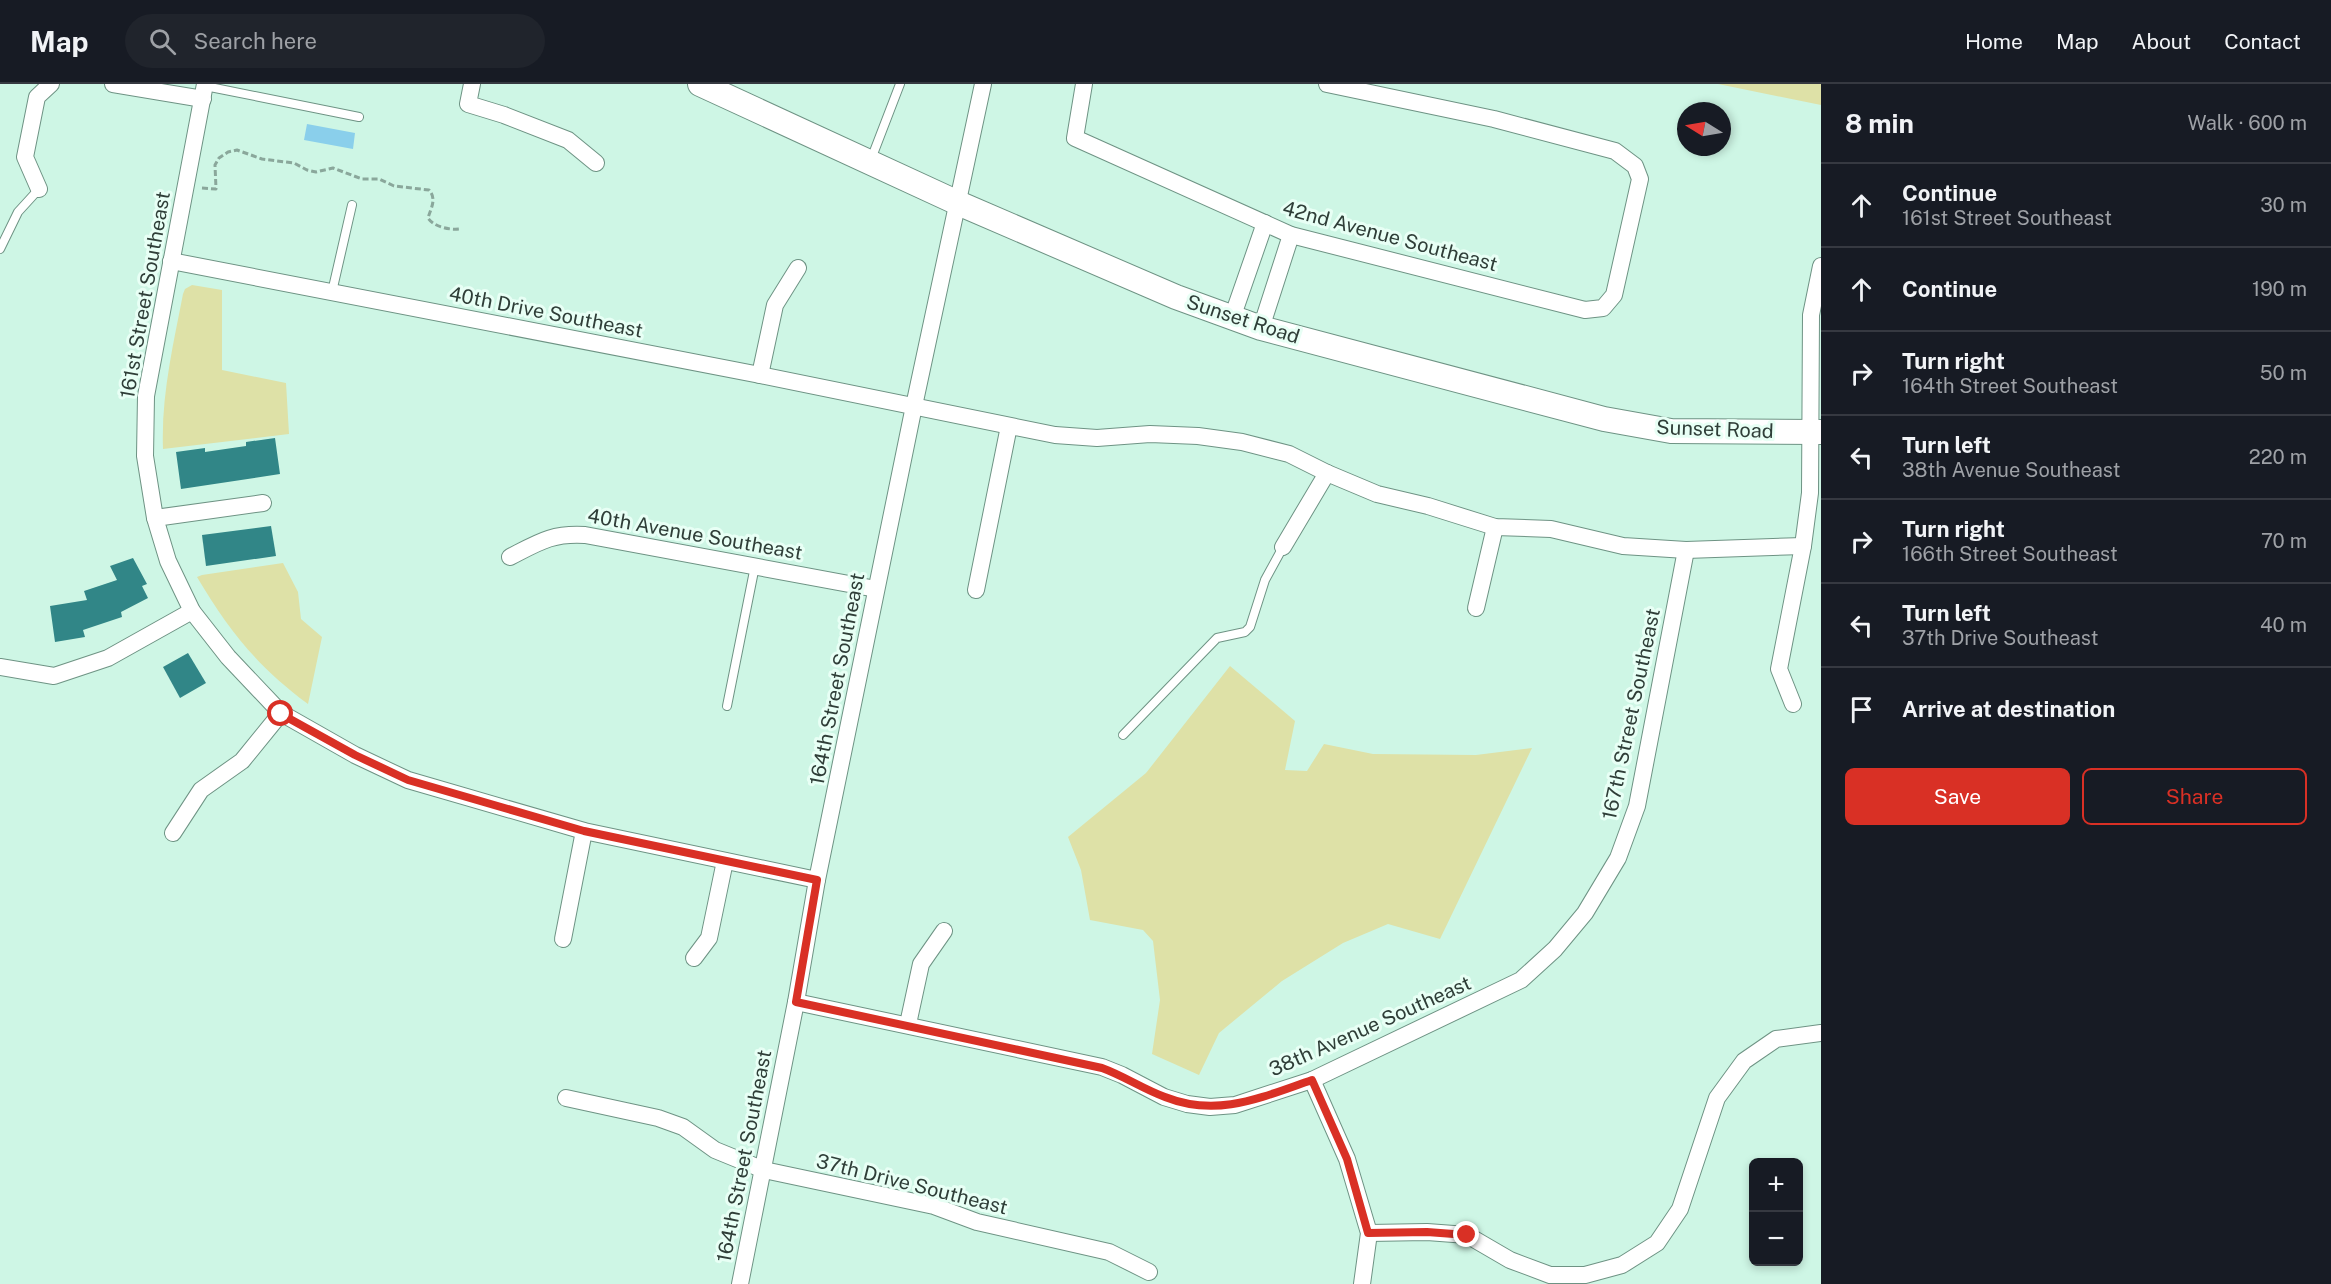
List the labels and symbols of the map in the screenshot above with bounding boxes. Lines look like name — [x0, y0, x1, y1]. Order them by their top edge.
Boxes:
north arrow — [1677, 102, 1731, 156]
street label: 161st Street Southeast — [115, 190, 175, 400]
street label: 42nd Avenue Southeast — [1280, 196, 1500, 276]
street label: 40th Drive Southeast — [447, 281, 645, 343]
street label: Sunset Road — [1183, 289, 1303, 349]
street label: Sunset Road — [1656, 415, 1774, 443]
street label: 40th Avenue Southeast — [586, 503, 804, 565]
street label: 164th Street Southeast — [805, 571, 869, 787]
street label: 167th Street Southeast — [1597, 606, 1665, 822]
route start — [267, 700, 293, 726]
street label: 38th Avenue Southeast — [1265, 971, 1475, 1081]
street label: 164th Street Southeast — [712, 1048, 776, 1264]
street label: 37th Drive Southeast — [814, 1149, 1010, 1219]
route end — [1453, 1221, 1479, 1247]

